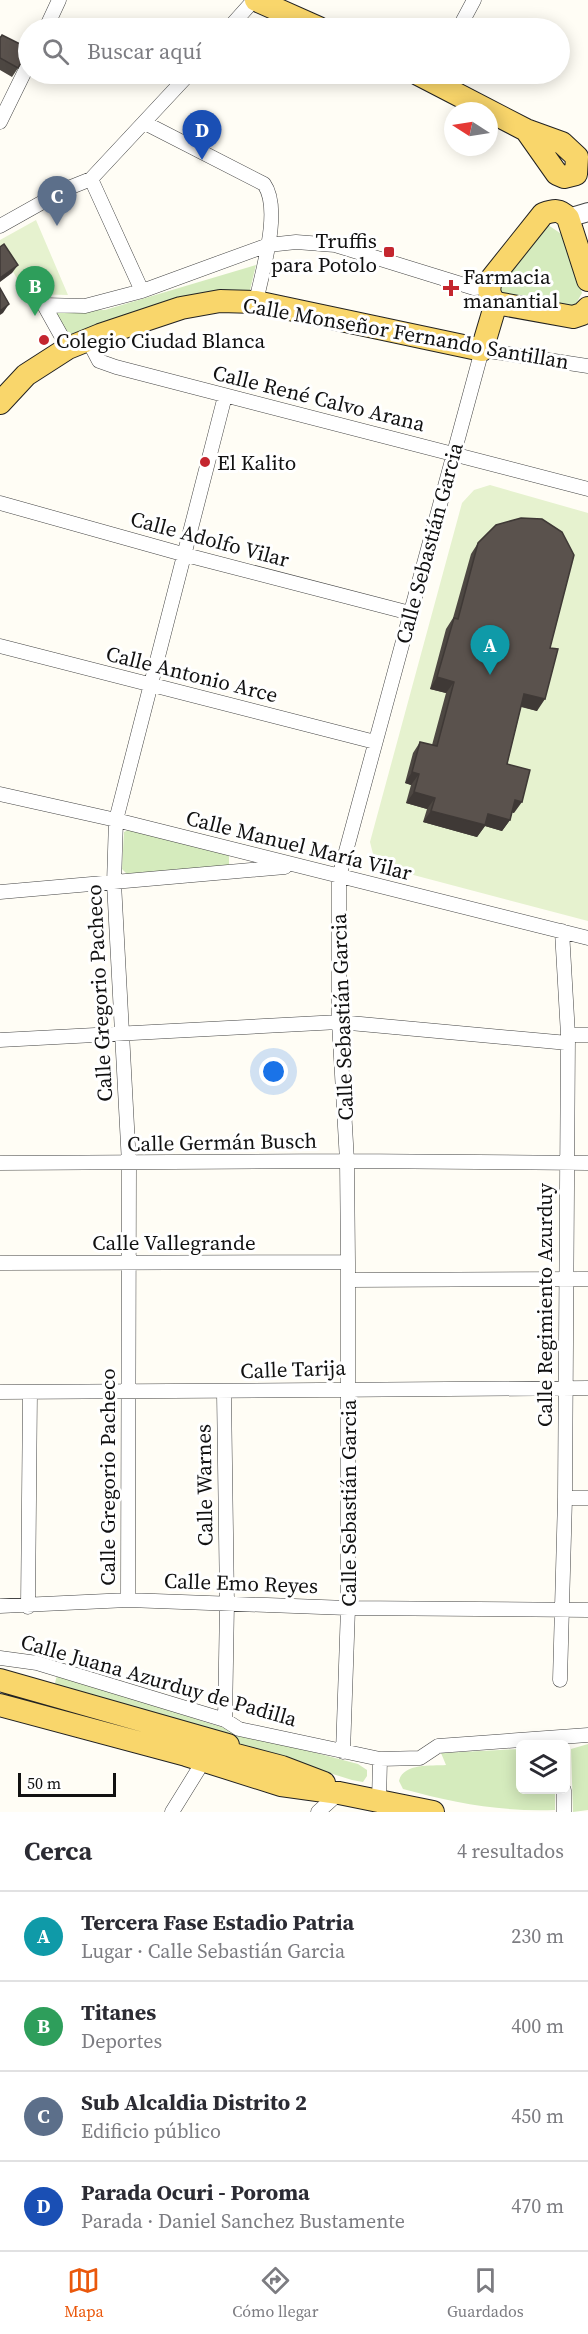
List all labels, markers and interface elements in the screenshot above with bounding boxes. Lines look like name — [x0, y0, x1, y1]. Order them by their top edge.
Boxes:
search box — [18, 18, 570, 84]
icon: search — [39, 35, 72, 68]
text: Buscar aquí — [87, 36, 202, 66]
north arrow — [444, 102, 498, 156]
pin: D — [182, 110, 222, 160]
pin: C — [38, 176, 76, 226]
place label: Truffis para Potolo — [271, 226, 377, 279]
marker: Truffis para Potolo — [382, 245, 396, 259]
place label: Farmacia manantial — [463, 262, 558, 315]
pin: B — [15, 266, 54, 316]
marker: Farmacia manantial — [444, 281, 458, 295]
street label: Calle Monseñor Fernando Santillan — [241, 290, 572, 376]
place label: Colegio Ciudad Blanca — [56, 326, 265, 355]
marker: Colegio Ciudad Blanca — [37, 333, 51, 347]
street label: Calle René Calvo Arana — [210, 358, 428, 438]
street label: Calle Sebastián Garcia — [388, 439, 470, 647]
place label: El Kalito — [217, 448, 296, 477]
marker: El Kalito — [198, 455, 212, 469]
street label: Calle Adolfo Vilar — [127, 504, 293, 574]
pin: A — [470, 626, 510, 675]
street label: Calle Antonio Arce — [103, 639, 281, 709]
street label: Calle Manuel María Vilar — [183, 803, 415, 887]
street label: Calle Gregorio Pacheco — [79, 884, 119, 1102]
street label: Calle Sebastián Garcia — [324, 913, 360, 1121]
your location — [259, 1057, 288, 1086]
street label: Calle Germán Busch — [127, 1126, 317, 1158]
street label: Calle Regimiento Azurduy — [530, 1183, 559, 1427]
street label: Calle Vallegrande — [92, 1228, 256, 1257]
street label: Calle Tarija — [240, 1353, 347, 1385]
street label: Calle Gregorio Pacheco — [93, 1368, 122, 1586]
street label: Calle Sebastián Garcia — [334, 1399, 363, 1607]
street label: Calle Warnes — [188, 1424, 220, 1546]
street label: Calle Emo Reyes — [163, 1566, 319, 1600]
street label: Calle Juana Azurduy de Padilla — [18, 1627, 301, 1733]
map controls — [516, 1740, 570, 1794]
button: layers — [516, 1740, 570, 1794]
scale bar — [18, 1770, 116, 1798]
text: 50 m — [27, 1772, 61, 1794]
text: Cerca — [24, 1833, 92, 1869]
text: 4 resultados — [457, 1837, 564, 1865]
text: Tercera Fase Estadio Patria — [81, 1907, 354, 1937]
text: A — [37, 1922, 50, 1950]
text: 230 m — [511, 1922, 564, 1950]
text: Lugar · Calle Sebastián Garcia — [81, 1937, 345, 1965]
text: Titanes — [81, 1997, 156, 2027]
text: B — [37, 2012, 50, 2040]
text: 400 m — [511, 2012, 564, 2040]
text: Deportes — [81, 2027, 162, 2055]
text: Sub Alcaldia Distrito 2 — [81, 2087, 307, 2117]
text: C — [37, 2102, 50, 2130]
text: 450 m — [511, 2102, 564, 2130]
text: Edificio público — [81, 2117, 221, 2145]
text: Parada Ocuri - Poroma — [81, 2177, 310, 2207]
text: D — [36, 2192, 51, 2220]
text: 470 m — [511, 2192, 564, 2220]
text: Parada · Daniel Sanchez Bustamente — [81, 2207, 405, 2235]
tab: Mapa — [64, 2264, 104, 2322]
tab: Cómo llegar — [232, 2264, 318, 2322]
tab: Guardados — [447, 2264, 524, 2322]

